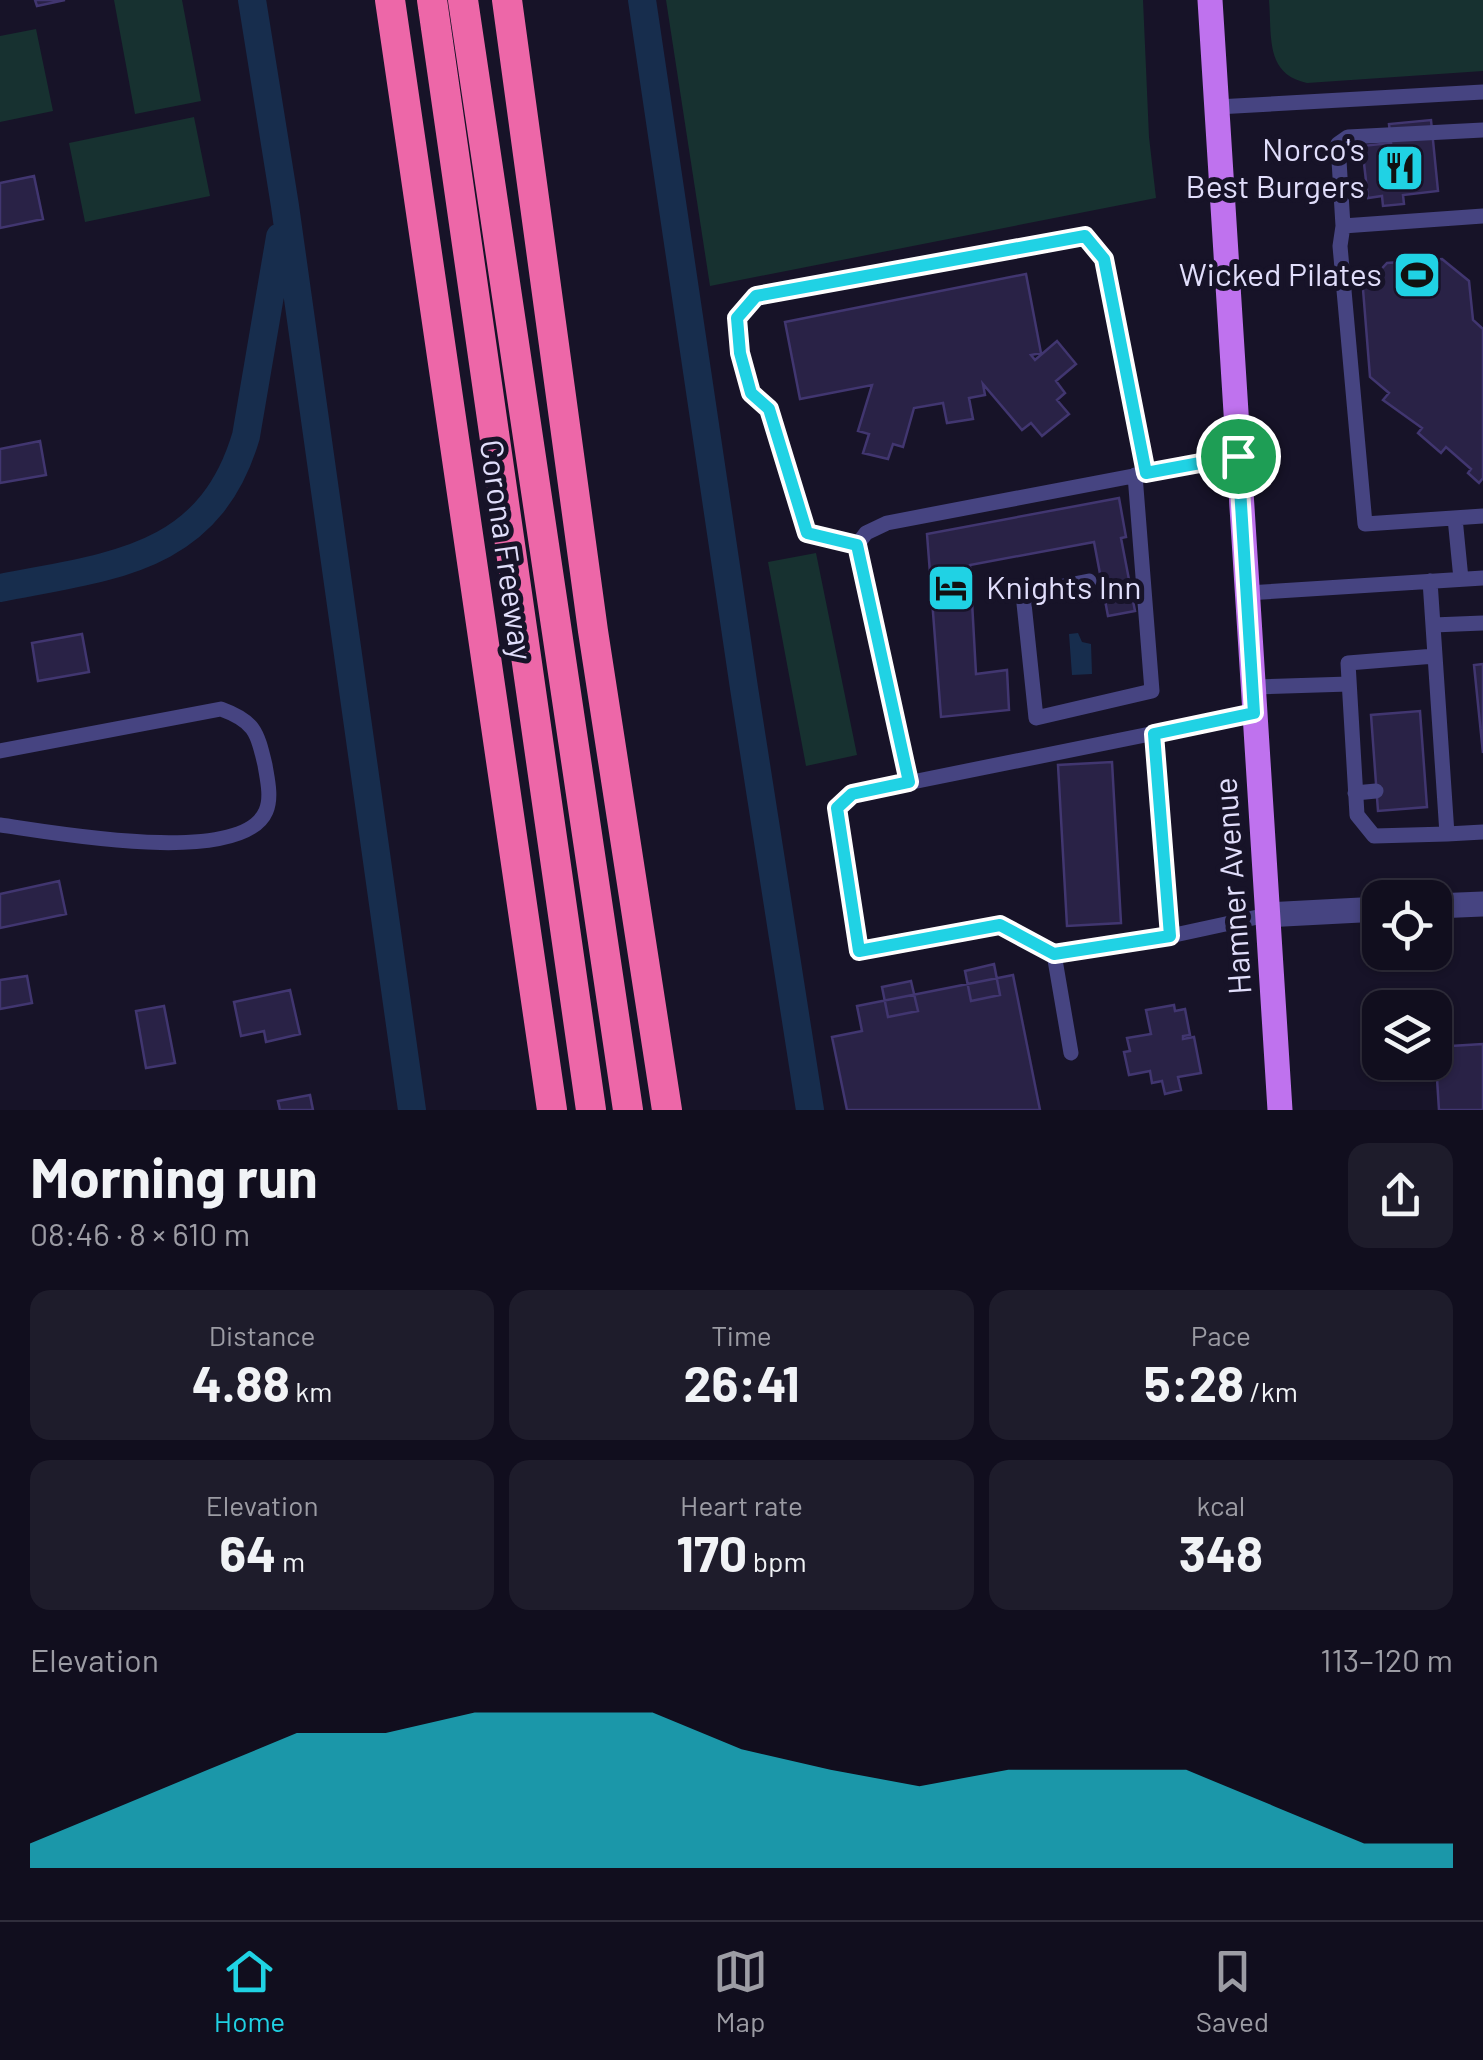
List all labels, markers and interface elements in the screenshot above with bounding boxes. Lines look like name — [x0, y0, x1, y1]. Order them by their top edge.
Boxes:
place label: Norco's Best Burgers — [1186, 129, 1365, 204]
restaurant icon: Norco's Best Burgers — [1374, 142, 1426, 194]
sports icon: Wicked Pilates — [1391, 249, 1443, 301]
place label: Wicked Pilates — [1179, 254, 1382, 292]
pin — [1196, 414, 1281, 499]
icon: arrive — [1211, 429, 1266, 484]
street label: Corona Freeway — [474, 437, 542, 663]
hotel icon: Knights Inn — [925, 562, 977, 614]
place label: Knights Inn — [986, 567, 1142, 605]
street label: Hamner Avenue — [1204, 776, 1258, 996]
map controls — [1362, 880, 1452, 1080]
button: locate — [1362, 880, 1452, 970]
button: layers — [1362, 990, 1452, 1080]
text: Morning run — [30, 1143, 318, 1209]
button: share — [1348, 1143, 1453, 1248]
text: 08:46 · 8 × 610 m — [30, 1214, 250, 1252]
text: Distance — [209, 1318, 316, 1352]
text: Time — [711, 1318, 772, 1352]
text: Pace — [1191, 1318, 1251, 1352]
text: 4.88 — [192, 1352, 290, 1412]
text: 26:41 — [683, 1352, 800, 1412]
text: 5:28 — [1144, 1352, 1244, 1412]
text: km — [290, 1374, 332, 1408]
text: /km — [1244, 1374, 1298, 1408]
text: Elevation — [206, 1488, 319, 1522]
text: Heart rate — [680, 1488, 803, 1522]
text: kcal — [1196, 1488, 1245, 1522]
text: 64 — [219, 1522, 276, 1582]
text: 170 — [676, 1522, 747, 1582]
text: 348 — [1179, 1522, 1263, 1582]
text: m — [276, 1544, 305, 1578]
text: bpm — [747, 1544, 807, 1578]
text: Elevation — [30, 1640, 159, 1678]
text: 113–120 m — [1320, 1640, 1453, 1678]
tab: Home — [214, 1944, 285, 2038]
tab: Map — [713, 1944, 768, 2038]
tab: Saved — [1196, 1944, 1269, 2038]

